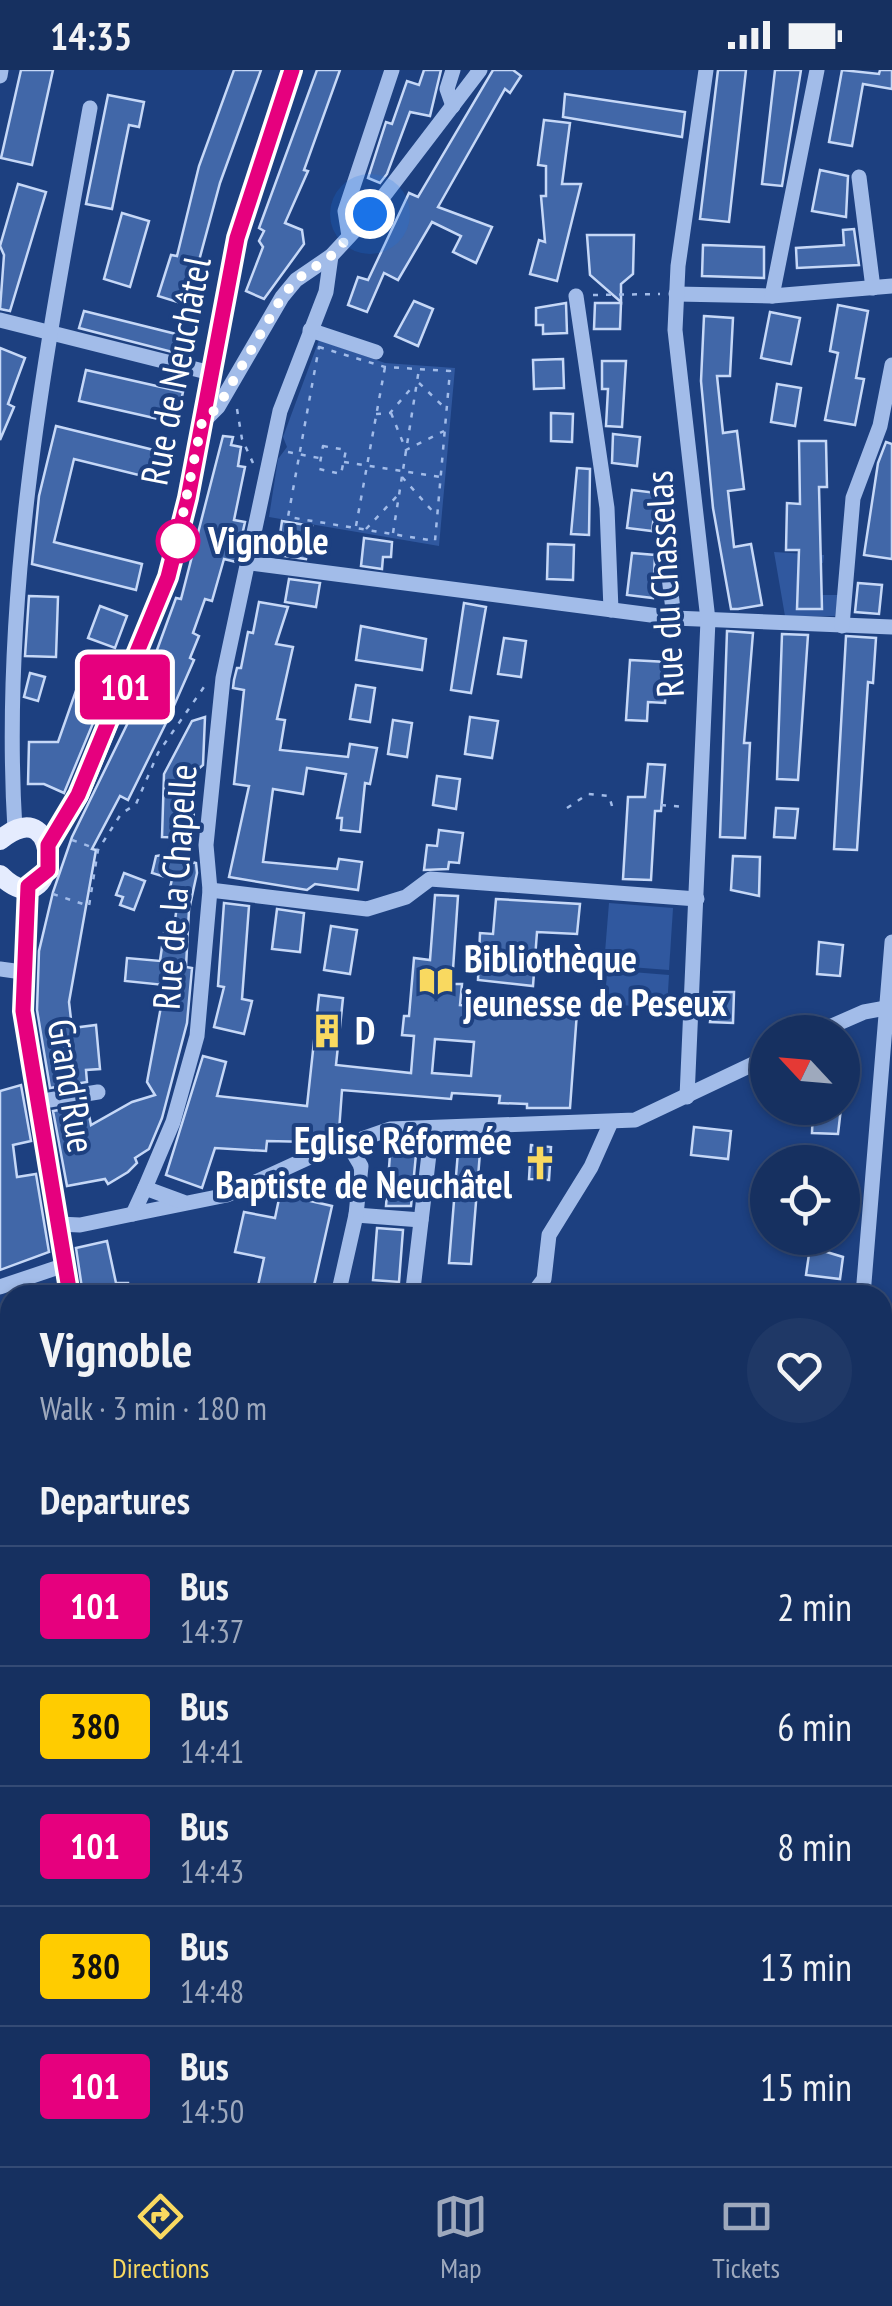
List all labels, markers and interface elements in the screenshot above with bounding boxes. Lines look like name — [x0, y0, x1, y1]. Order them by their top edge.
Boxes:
text: 14:35 — [50, 11, 132, 60]
your location — [345, 189, 395, 239]
street label: Rue de Neuchâtel — [128, 252, 221, 489]
street label: Rue du Chasselas — [633, 469, 694, 699]
place label: Vignoble — [207, 515, 329, 564]
marker: Vignoble — [157, 520, 199, 562]
line badge: 101 — [68, 654, 182, 720]
text: 101 — [100, 664, 150, 710]
street label: Rue de la Chapelle — [140, 763, 207, 1011]
place label: Bibliothèque jeunesse de Peseux — [463, 933, 727, 1026]
library icon: Bibliothèque jeunesse de Peseux — [417, 962, 455, 1000]
place label: D — [355, 1005, 375, 1054]
building icon: D — [308, 1012, 346, 1050]
street label: Grand'Rue — [38, 1015, 107, 1156]
north arrow — [750, 1015, 860, 1125]
map controls — [750, 1015, 860, 1255]
place label: Eglise Réformée Baptiste de Neuchâtel — [215, 1115, 513, 1208]
church icon: Eglise Réformée Baptiste de Neuchâtel — [521, 1144, 559, 1182]
button: locate — [750, 1145, 860, 1255]
text: Vignoble — [40, 1318, 193, 1380]
button: heart — [747, 1318, 852, 1423]
text: Walk · 3 min · 180 m — [40, 1387, 267, 1429]
text: Departures — [40, 1475, 190, 1524]
text: Bus — [180, 1561, 229, 1610]
text: 2 min — [777, 1582, 852, 1631]
text: 101 — [70, 1583, 120, 1629]
text: 14:37 — [180, 1610, 244, 1652]
text: Bus — [180, 1681, 229, 1730]
text: 6 min — [777, 1702, 852, 1751]
text: 380 — [70, 1703, 120, 1749]
text: 14:41 — [180, 1730, 244, 1772]
text: Bus — [180, 1801, 229, 1850]
text: 8 min — [777, 1822, 852, 1871]
text: 101 — [70, 1823, 120, 1869]
text: 14:43 — [180, 1850, 244, 1892]
text: Bus — [180, 1921, 229, 1970]
text: 13 min — [760, 1942, 852, 1991]
text: 380 — [70, 1943, 120, 1989]
text: 14:48 — [180, 1970, 244, 2012]
text: Bus — [180, 2041, 229, 2090]
text: 15 min — [760, 2062, 852, 2111]
text: 101 — [70, 2063, 120, 2109]
text: 14:50 — [180, 2090, 244, 2132]
tab: Directions — [112, 2189, 209, 2286]
tab: Map — [433, 2189, 488, 2286]
tab: Tickets — [712, 2189, 780, 2286]

